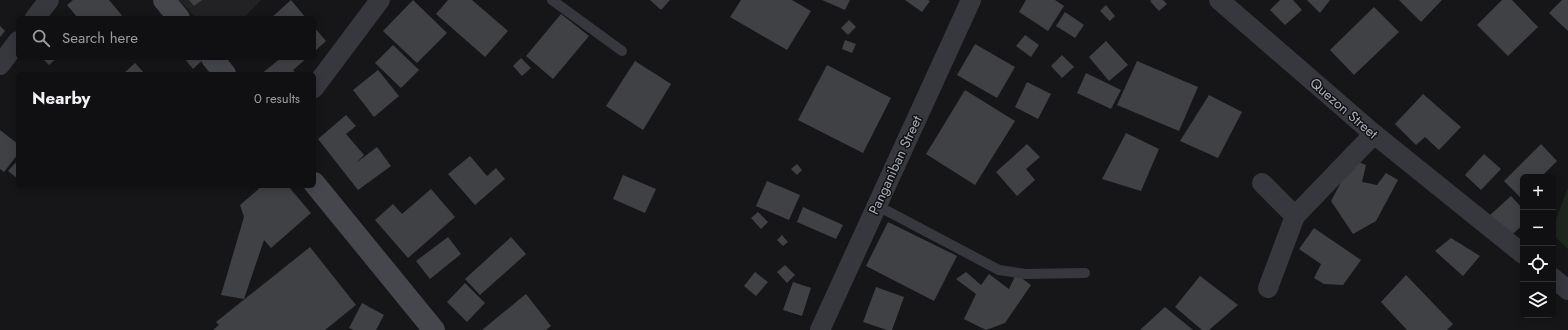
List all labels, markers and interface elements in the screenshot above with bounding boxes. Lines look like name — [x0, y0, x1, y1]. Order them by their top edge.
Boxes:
search box — [16, 16, 316, 60]
icon: search — [30, 27, 52, 49]
text: Search here — [62, 27, 138, 49]
street label: Quezon Street — [1306, 73, 1383, 144]
text: Nearby — [32, 86, 90, 110]
text: 0 results — [254, 89, 300, 108]
street label: Panganiban Street — [863, 112, 927, 218]
map controls — [1520, 174, 1556, 318]
button: + — [1520, 174, 1556, 210]
button: − — [1520, 210, 1556, 246]
button: locate — [1520, 246, 1556, 282]
button: layers — [1520, 282, 1556, 318]

